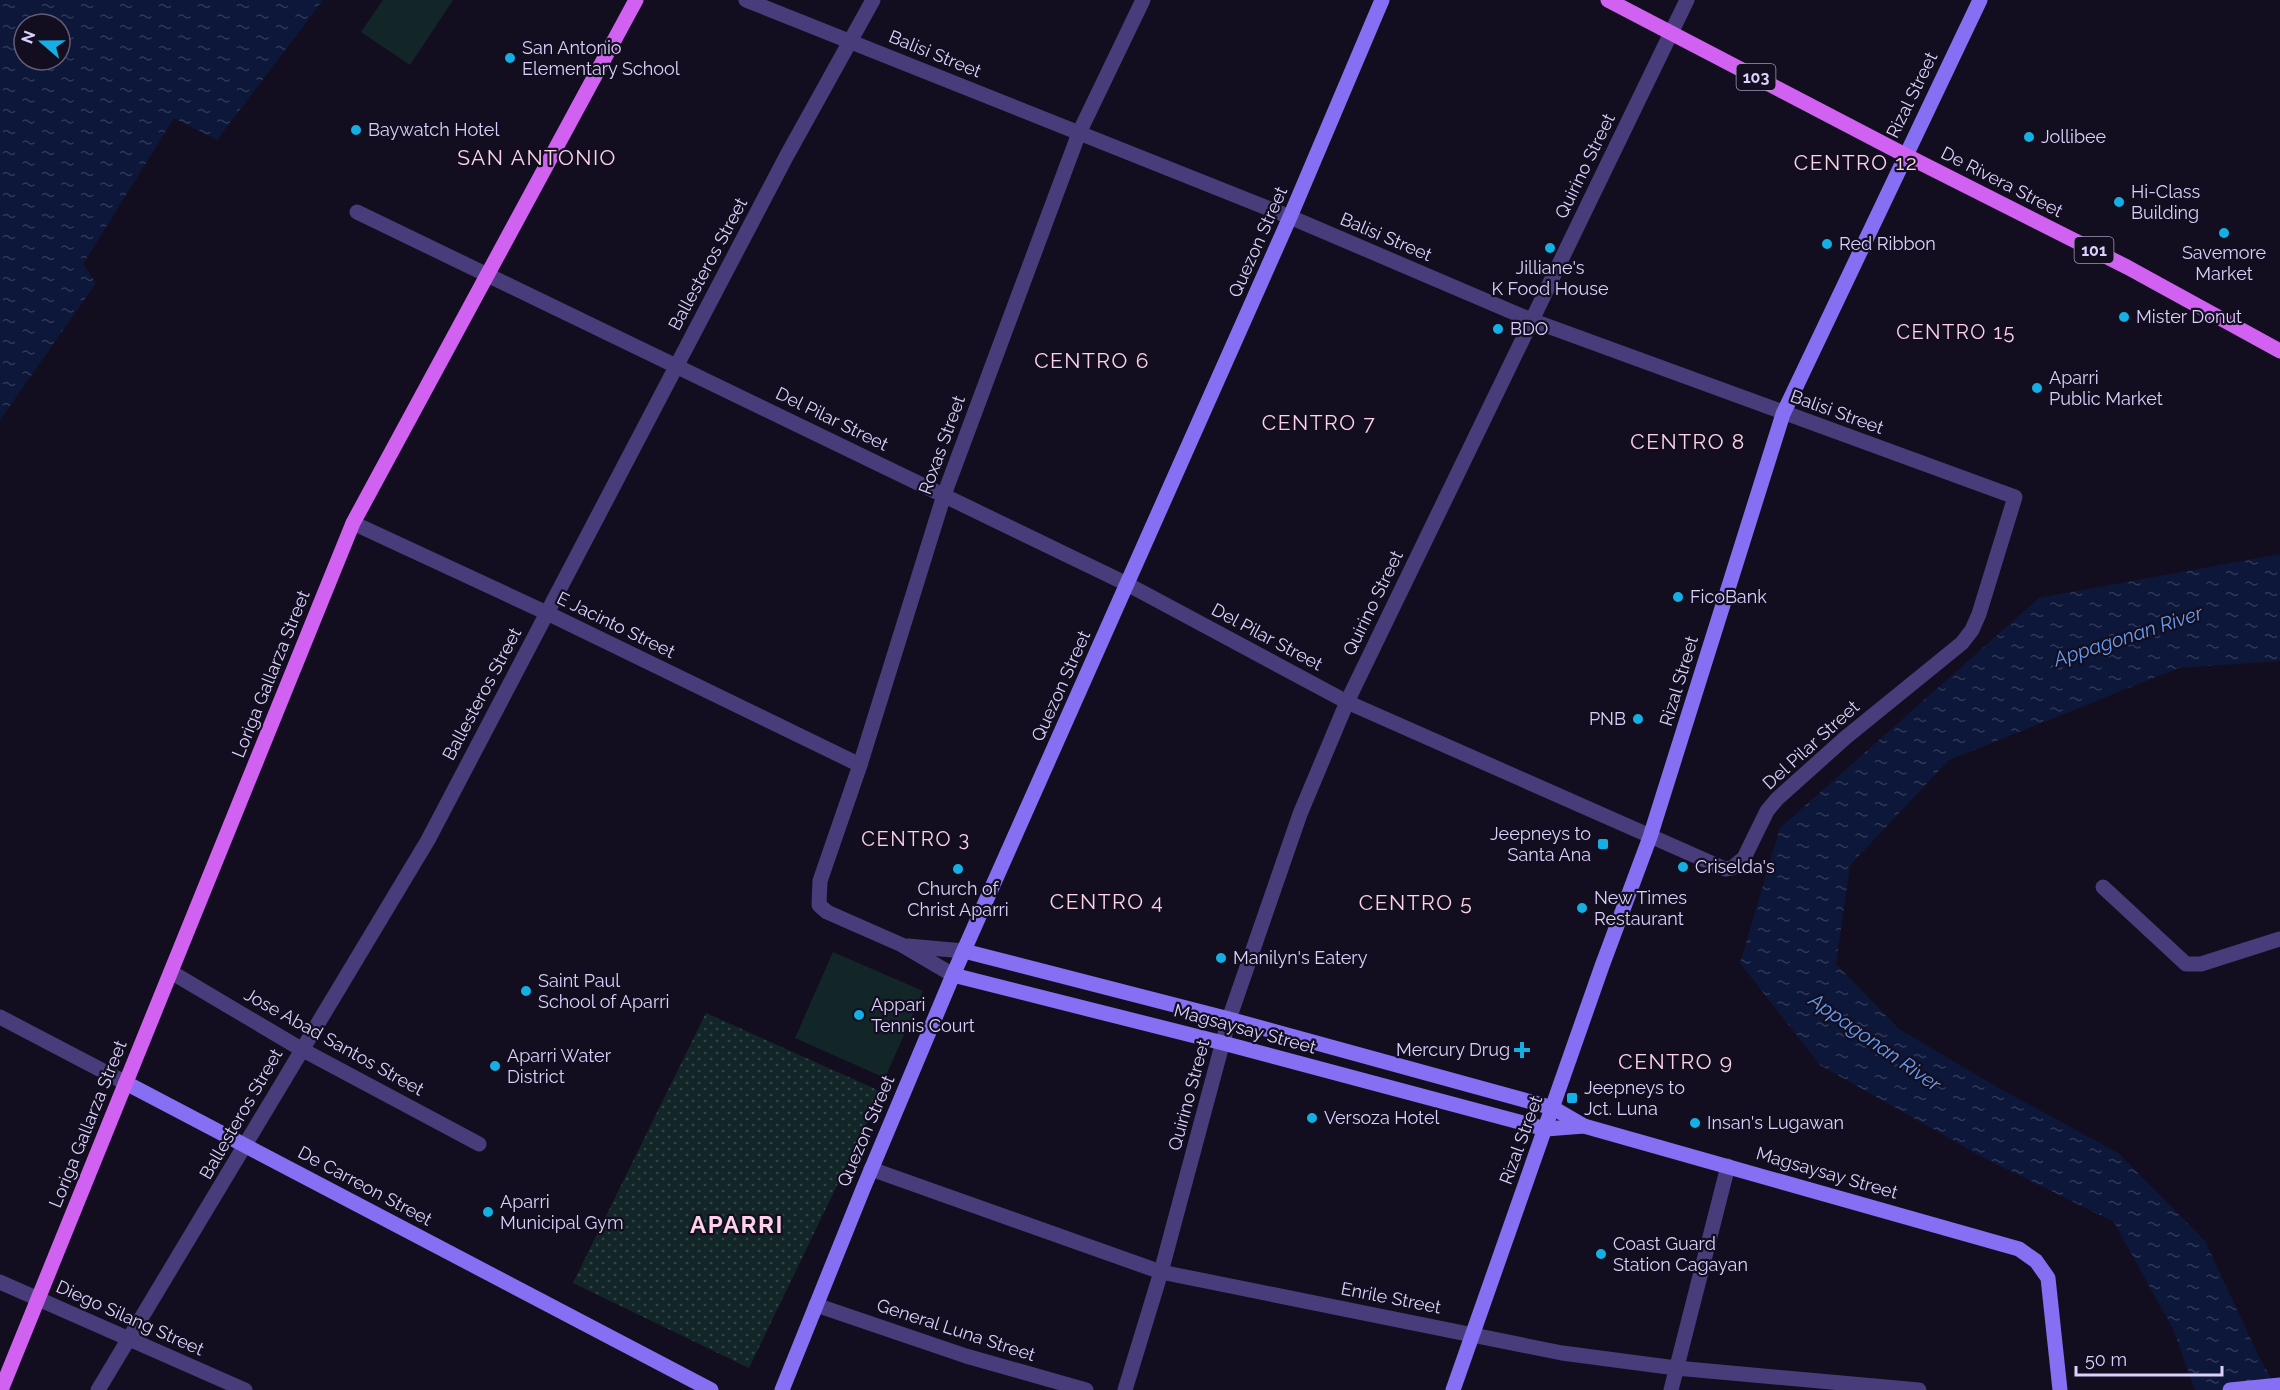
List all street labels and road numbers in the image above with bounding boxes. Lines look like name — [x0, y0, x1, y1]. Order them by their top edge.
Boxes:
street label: Balisi Street — [886, 25, 984, 82]
street label: Rizal Street — [1882, 48, 1941, 141]
road number: 103 — [1736, 64, 1776, 90]
street label: Quirino Street — [1550, 110, 1619, 222]
street label: De Rivera Street — [1938, 142, 2067, 221]
street label: Quezon Street — [1224, 183, 1291, 300]
street label: Ballesteros Street — [664, 194, 751, 334]
street label: Balisi Street — [1337, 208, 1435, 265]
road number: 101 — [2074, 237, 2114, 263]
street label: Del Pilar Street — [773, 382, 892, 455]
street label: Balisi Street — [1788, 385, 1887, 438]
street label: Roxas Street — [914, 392, 969, 497]
street label: Quirino Street — [1338, 547, 1407, 659]
street label: Loriga Gallarza Street — [227, 587, 314, 761]
street label: E Jacinto Street — [554, 587, 679, 662]
street label: Del Pilar Street — [1208, 599, 1326, 675]
street label: Ballesteros Street — [438, 624, 525, 764]
street label: Quezon Street — [1027, 627, 1094, 744]
street label: Rizal Street — [1655, 633, 1702, 728]
street label: Del Pilar Street — [1758, 696, 1863, 793]
street label: Jose Abad Santos Street — [241, 983, 428, 1100]
street label: Magsaysay Street — [1172, 999, 1319, 1058]
street label: Loriga Gallarza Street — [44, 1037, 131, 1211]
street label: Quirino Street — [1164, 1037, 1213, 1153]
street label: Ballesteros Street — [195, 1045, 286, 1183]
street label: Quezon Street — [833, 1072, 898, 1190]
street label: Rizal Street — [1495, 1092, 1546, 1187]
street label: De Carreon Street — [295, 1141, 436, 1230]
street label: Magsaysay Street — [1754, 1142, 1900, 1203]
street label: Diego Silang Street — [53, 1276, 207, 1360]
street label: Enrile Street — [1339, 1278, 1443, 1318]
street label: General Luna Street — [874, 1294, 1038, 1365]

